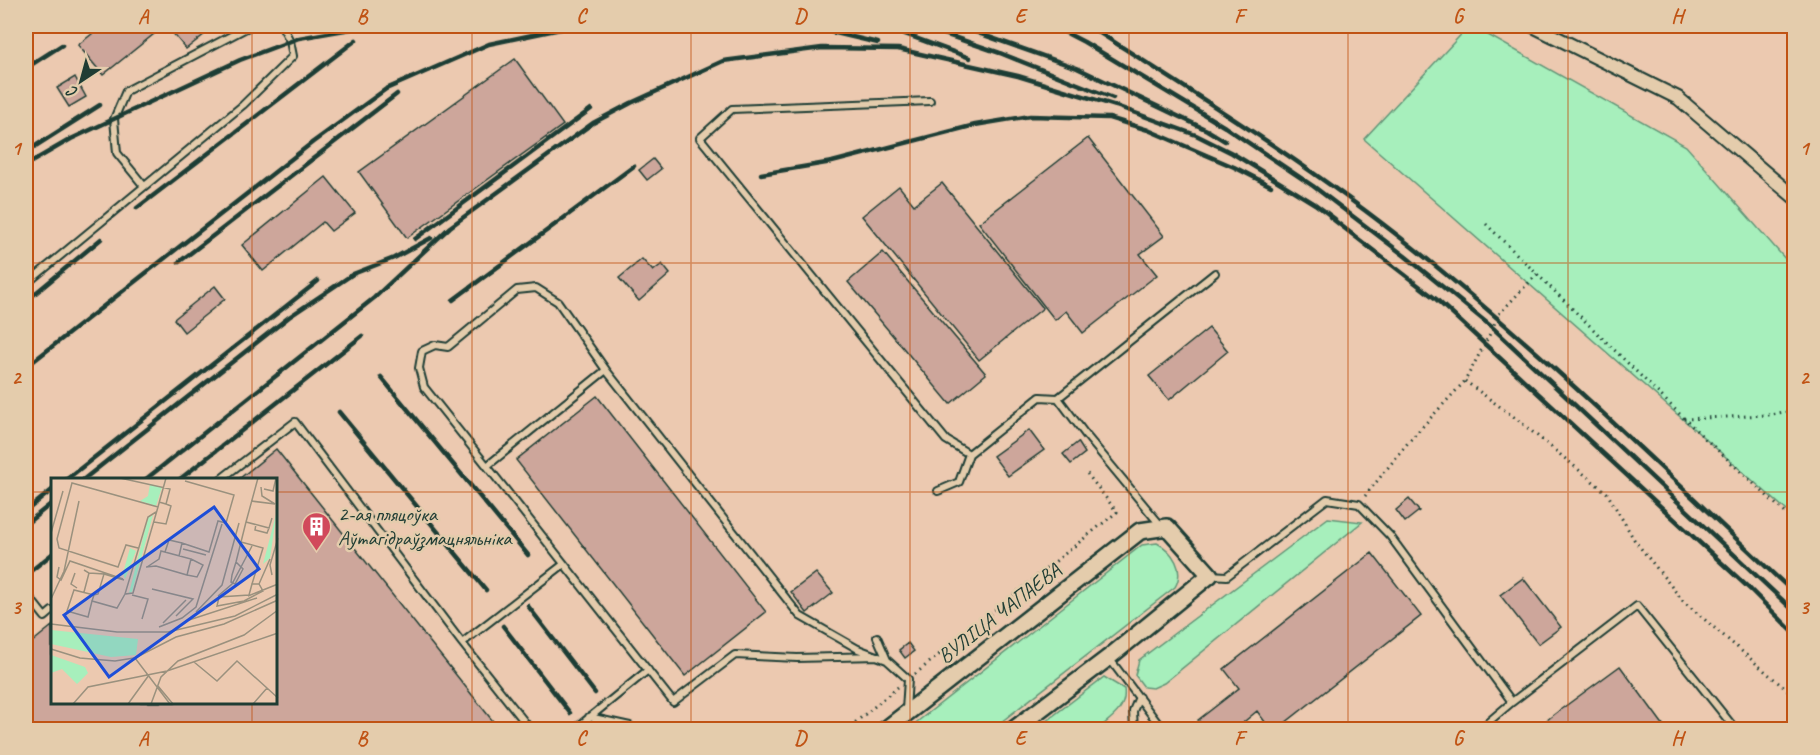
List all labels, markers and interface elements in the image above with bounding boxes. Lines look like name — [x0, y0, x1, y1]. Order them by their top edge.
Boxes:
text: A — [138, 4, 150, 29]
text: B — [357, 4, 369, 29]
text: C — [576, 4, 588, 29]
text: D — [794, 4, 808, 29]
text: E — [1015, 4, 1029, 29]
text: F — [1234, 4, 1248, 29]
text: G — [1453, 4, 1466, 29]
text: H — [1671, 4, 1686, 29]
north arrow — [51, 51, 111, 111]
text: С — [62, 81, 82, 103]
text: 1 — [12, 136, 23, 161]
text: 1 — [1800, 136, 1811, 161]
text: 2 — [12, 365, 23, 390]
text: 2 — [1800, 365, 1811, 390]
inset map — [51, 478, 278, 704]
place label: 2-ая пляцоўка Аўтагідраўзмацняльніка — [338, 501, 513, 552]
building icon: 2-ая пляцоўка Аўтагідраўзмацняльніка — [301, 510, 333, 552]
street label: ВУЛІЦА ЧАПАЕВА — [932, 557, 1066, 669]
text: 3 — [12, 595, 23, 620]
text: 3 — [1800, 595, 1811, 620]
text: A — [138, 726, 150, 751]
text: B — [357, 726, 369, 751]
text: C — [576, 726, 588, 751]
text: D — [794, 726, 808, 751]
text: E — [1015, 726, 1029, 751]
text: F — [1234, 726, 1248, 751]
text: G — [1453, 726, 1466, 751]
text: H — [1671, 726, 1686, 751]

